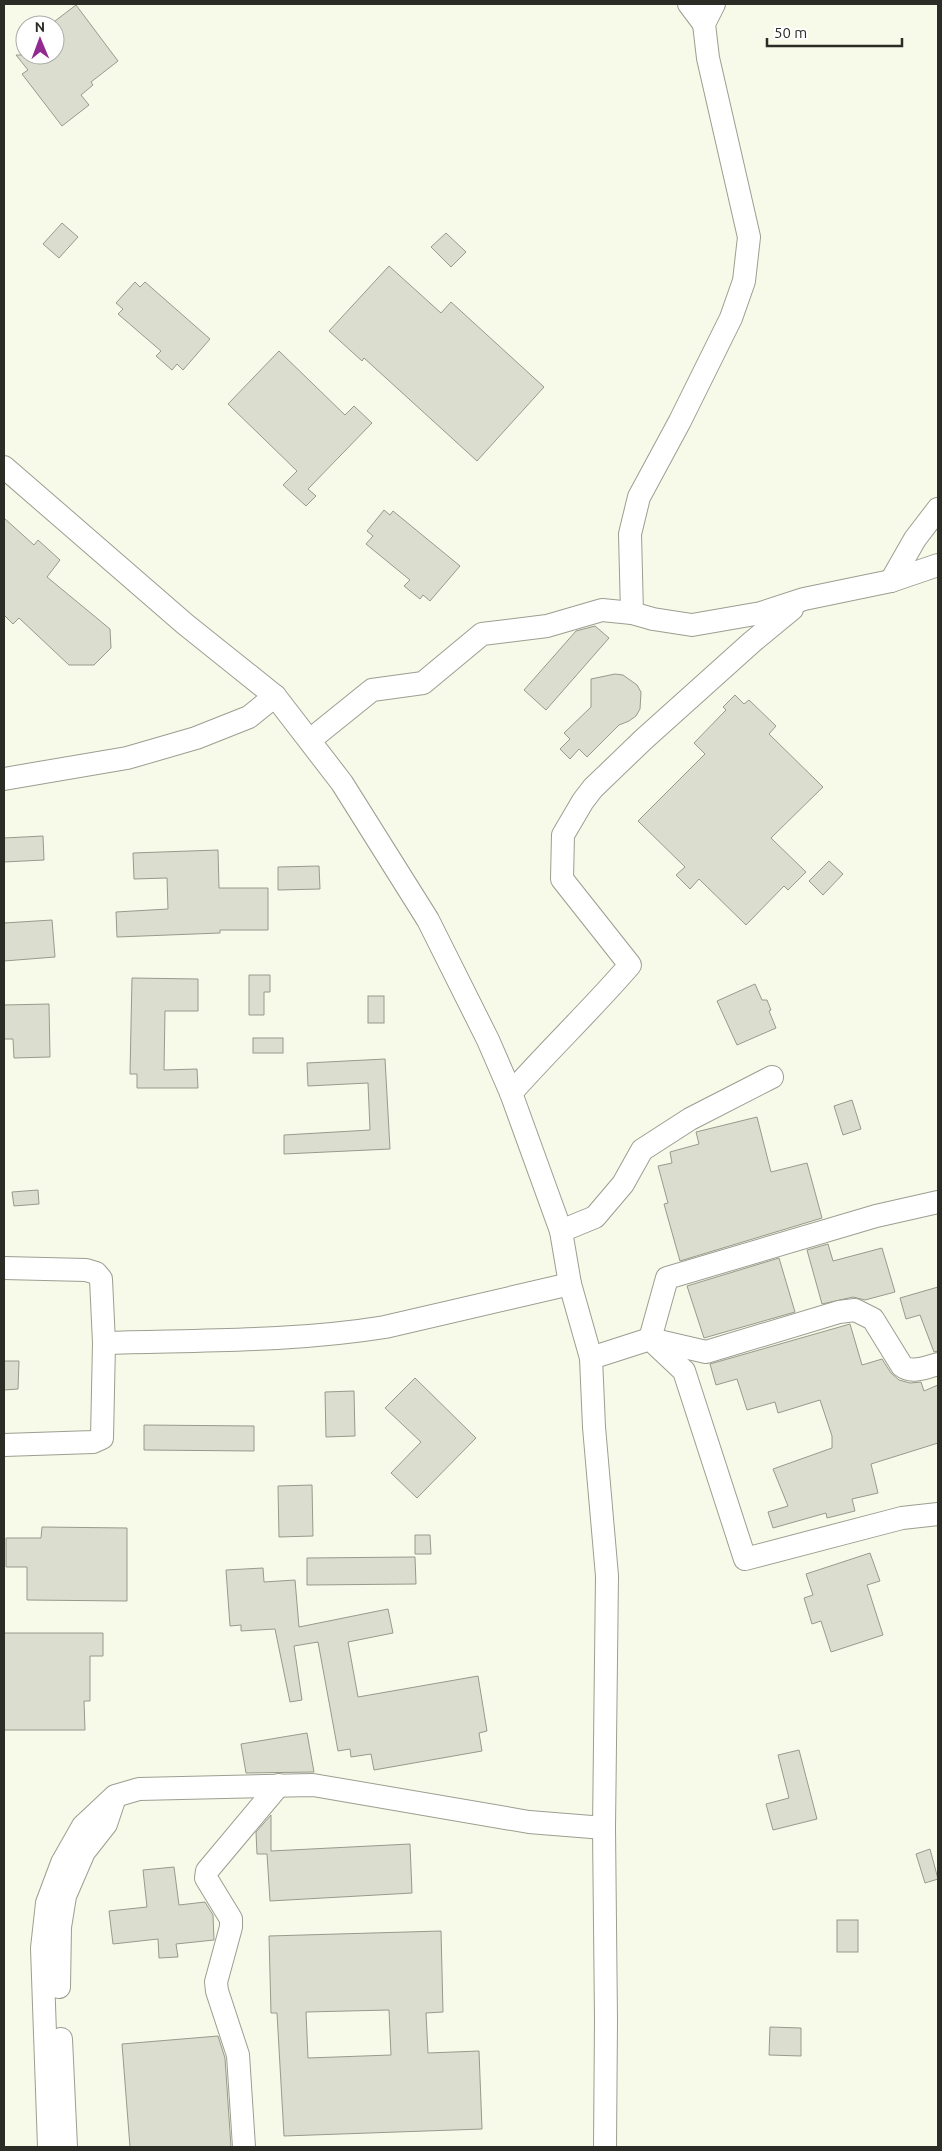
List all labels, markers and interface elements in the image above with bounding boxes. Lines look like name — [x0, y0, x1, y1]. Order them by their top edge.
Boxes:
north arrow — [15, 15, 65, 65]
scale bar — [767, 15, 902, 47]
text: N — [34, 19, 45, 35]
text: 50 m — [774, 24, 807, 41]

